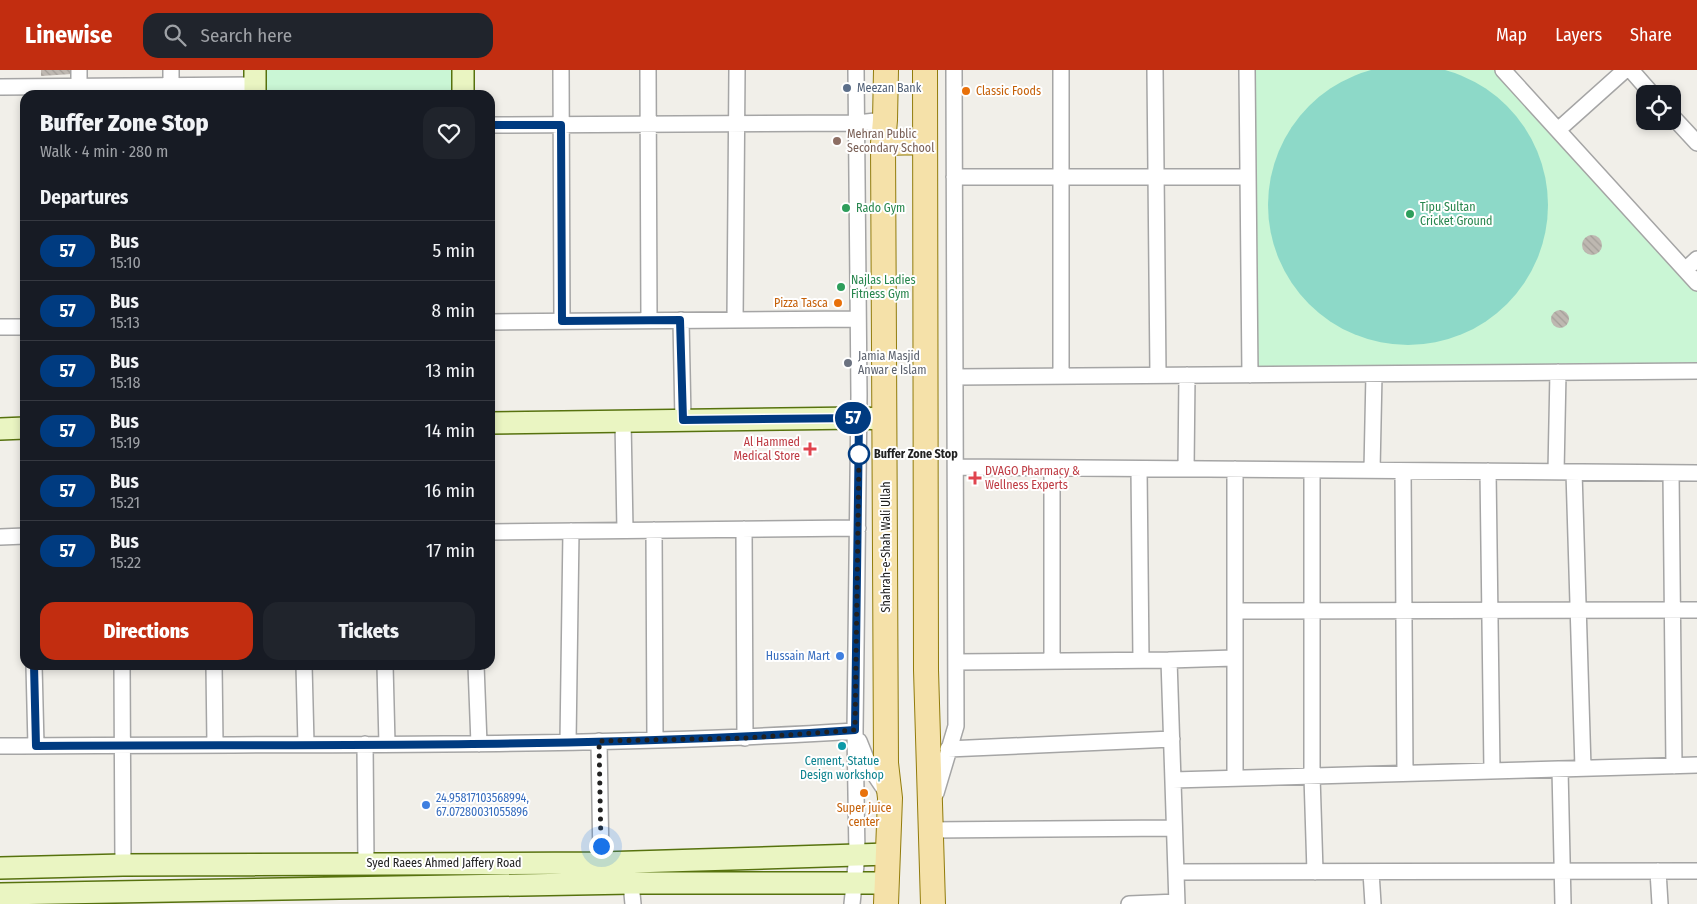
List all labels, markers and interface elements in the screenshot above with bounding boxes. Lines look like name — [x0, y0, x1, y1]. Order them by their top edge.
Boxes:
search box — [143, 13, 493, 58]
text: Linewise — [25, 21, 113, 49]
icon: search — [161, 21, 189, 49]
text: Search here — [201, 24, 292, 47]
text: Map — [1496, 24, 1527, 46]
text: Layers — [1555, 24, 1602, 46]
text: Share — [1630, 24, 1672, 46]
place label: Meezan Bank — [857, 81, 922, 95]
marker: Meezan Bank — [841, 82, 853, 94]
place label: Classic Foods — [976, 84, 1041, 98]
marker: Classic Foods — [960, 85, 972, 97]
map controls — [1636, 85, 1681, 130]
button: locate — [1636, 85, 1681, 130]
button: heart — [423, 107, 475, 159]
text: Buffer Zone Stop — [40, 109, 208, 137]
place label: Mehran Public Secondary School — [847, 127, 934, 155]
marker: Mehran Public Secondary School — [831, 135, 843, 147]
text: Walk · 4 min · 280 m — [40, 142, 168, 161]
text: Departures — [40, 186, 128, 209]
place label: Tipu Sultan Cricket Ground — [1420, 200, 1493, 228]
place label: Rado Gym — [856, 201, 905, 215]
marker: Rado Gym — [840, 202, 852, 214]
marker: Tipu Sultan Cricket Ground — [1404, 208, 1416, 220]
text: Bus — [110, 230, 139, 253]
text: 5 min — [432, 239, 475, 262]
text: 57 — [59, 240, 76, 262]
text: 15:10 — [110, 253, 141, 272]
place label: Najlas Ladies Fitness Gym — [851, 273, 916, 301]
marker: Najlas Ladies Fitness Gym — [835, 281, 847, 293]
text: Bus — [110, 290, 139, 313]
place label: Pizza Tasca — [774, 296, 828, 310]
marker: Pizza Tasca — [832, 297, 844, 309]
text: 8 min — [432, 299, 475, 322]
text: 57 — [59, 300, 76, 322]
text: 15:13 — [110, 313, 140, 332]
place label: Jamia Masjid Anwar e Islam — [858, 349, 926, 377]
text: Bus — [110, 350, 139, 373]
marker: Jamia Masjid Anwar e Islam — [842, 357, 854, 369]
text: 13 min — [425, 359, 475, 382]
text: 57 — [59, 360, 76, 382]
text: 15:18 — [110, 373, 141, 392]
line badge: 57 — [830, 402, 876, 434]
text: 57 — [845, 407, 861, 429]
text: Bus — [110, 410, 139, 433]
text: 14 min — [425, 419, 475, 442]
text: 57 — [59, 420, 76, 442]
text: 15:19 — [110, 433, 140, 452]
place label: Al Hammed Medical Store — [734, 435, 800, 463]
marker: Al Hammed Medical Store — [804, 443, 816, 455]
marker: Buffer Zone Stop — [848, 443, 870, 465]
place label: Buffer Zone Stop — [874, 447, 958, 461]
place label: DVAGO Pharmacy & Wellness Experts — [985, 464, 1080, 492]
text: Bus — [110, 470, 139, 493]
marker: DVAGO Pharmacy & Wellness Experts — [969, 472, 981, 484]
text: 16 min — [424, 479, 475, 502]
text: 57 — [59, 480, 76, 502]
street label: Shahrah-e-Shah Wali Ullah — [879, 481, 893, 613]
text: 15:21 — [110, 493, 140, 512]
text: Bus — [110, 530, 139, 553]
text: 17 min — [426, 539, 475, 562]
text: 57 — [59, 540, 76, 562]
text: 15:22 — [110, 553, 141, 572]
button: Directions — [40, 602, 253, 660]
button: Tickets — [263, 602, 475, 660]
place label: Hussain Mart — [766, 649, 830, 663]
marker: Hussain Mart — [834, 650, 846, 662]
marker: Cement, Statue Design workshop — [836, 740, 848, 752]
place label: Cement, Statue Design workshop — [800, 754, 884, 782]
marker: Super juice center — [858, 787, 870, 799]
place label: 24.95817103568994, 67.07280031055896 — [436, 791, 529, 819]
marker: 24.95817103568994, 67.07280031055896 — [420, 799, 432, 811]
place label: Super juice center — [837, 801, 891, 829]
your location — [589, 834, 614, 859]
street label: Syed Raees Ahmed Jaffery Road — [366, 856, 522, 870]

